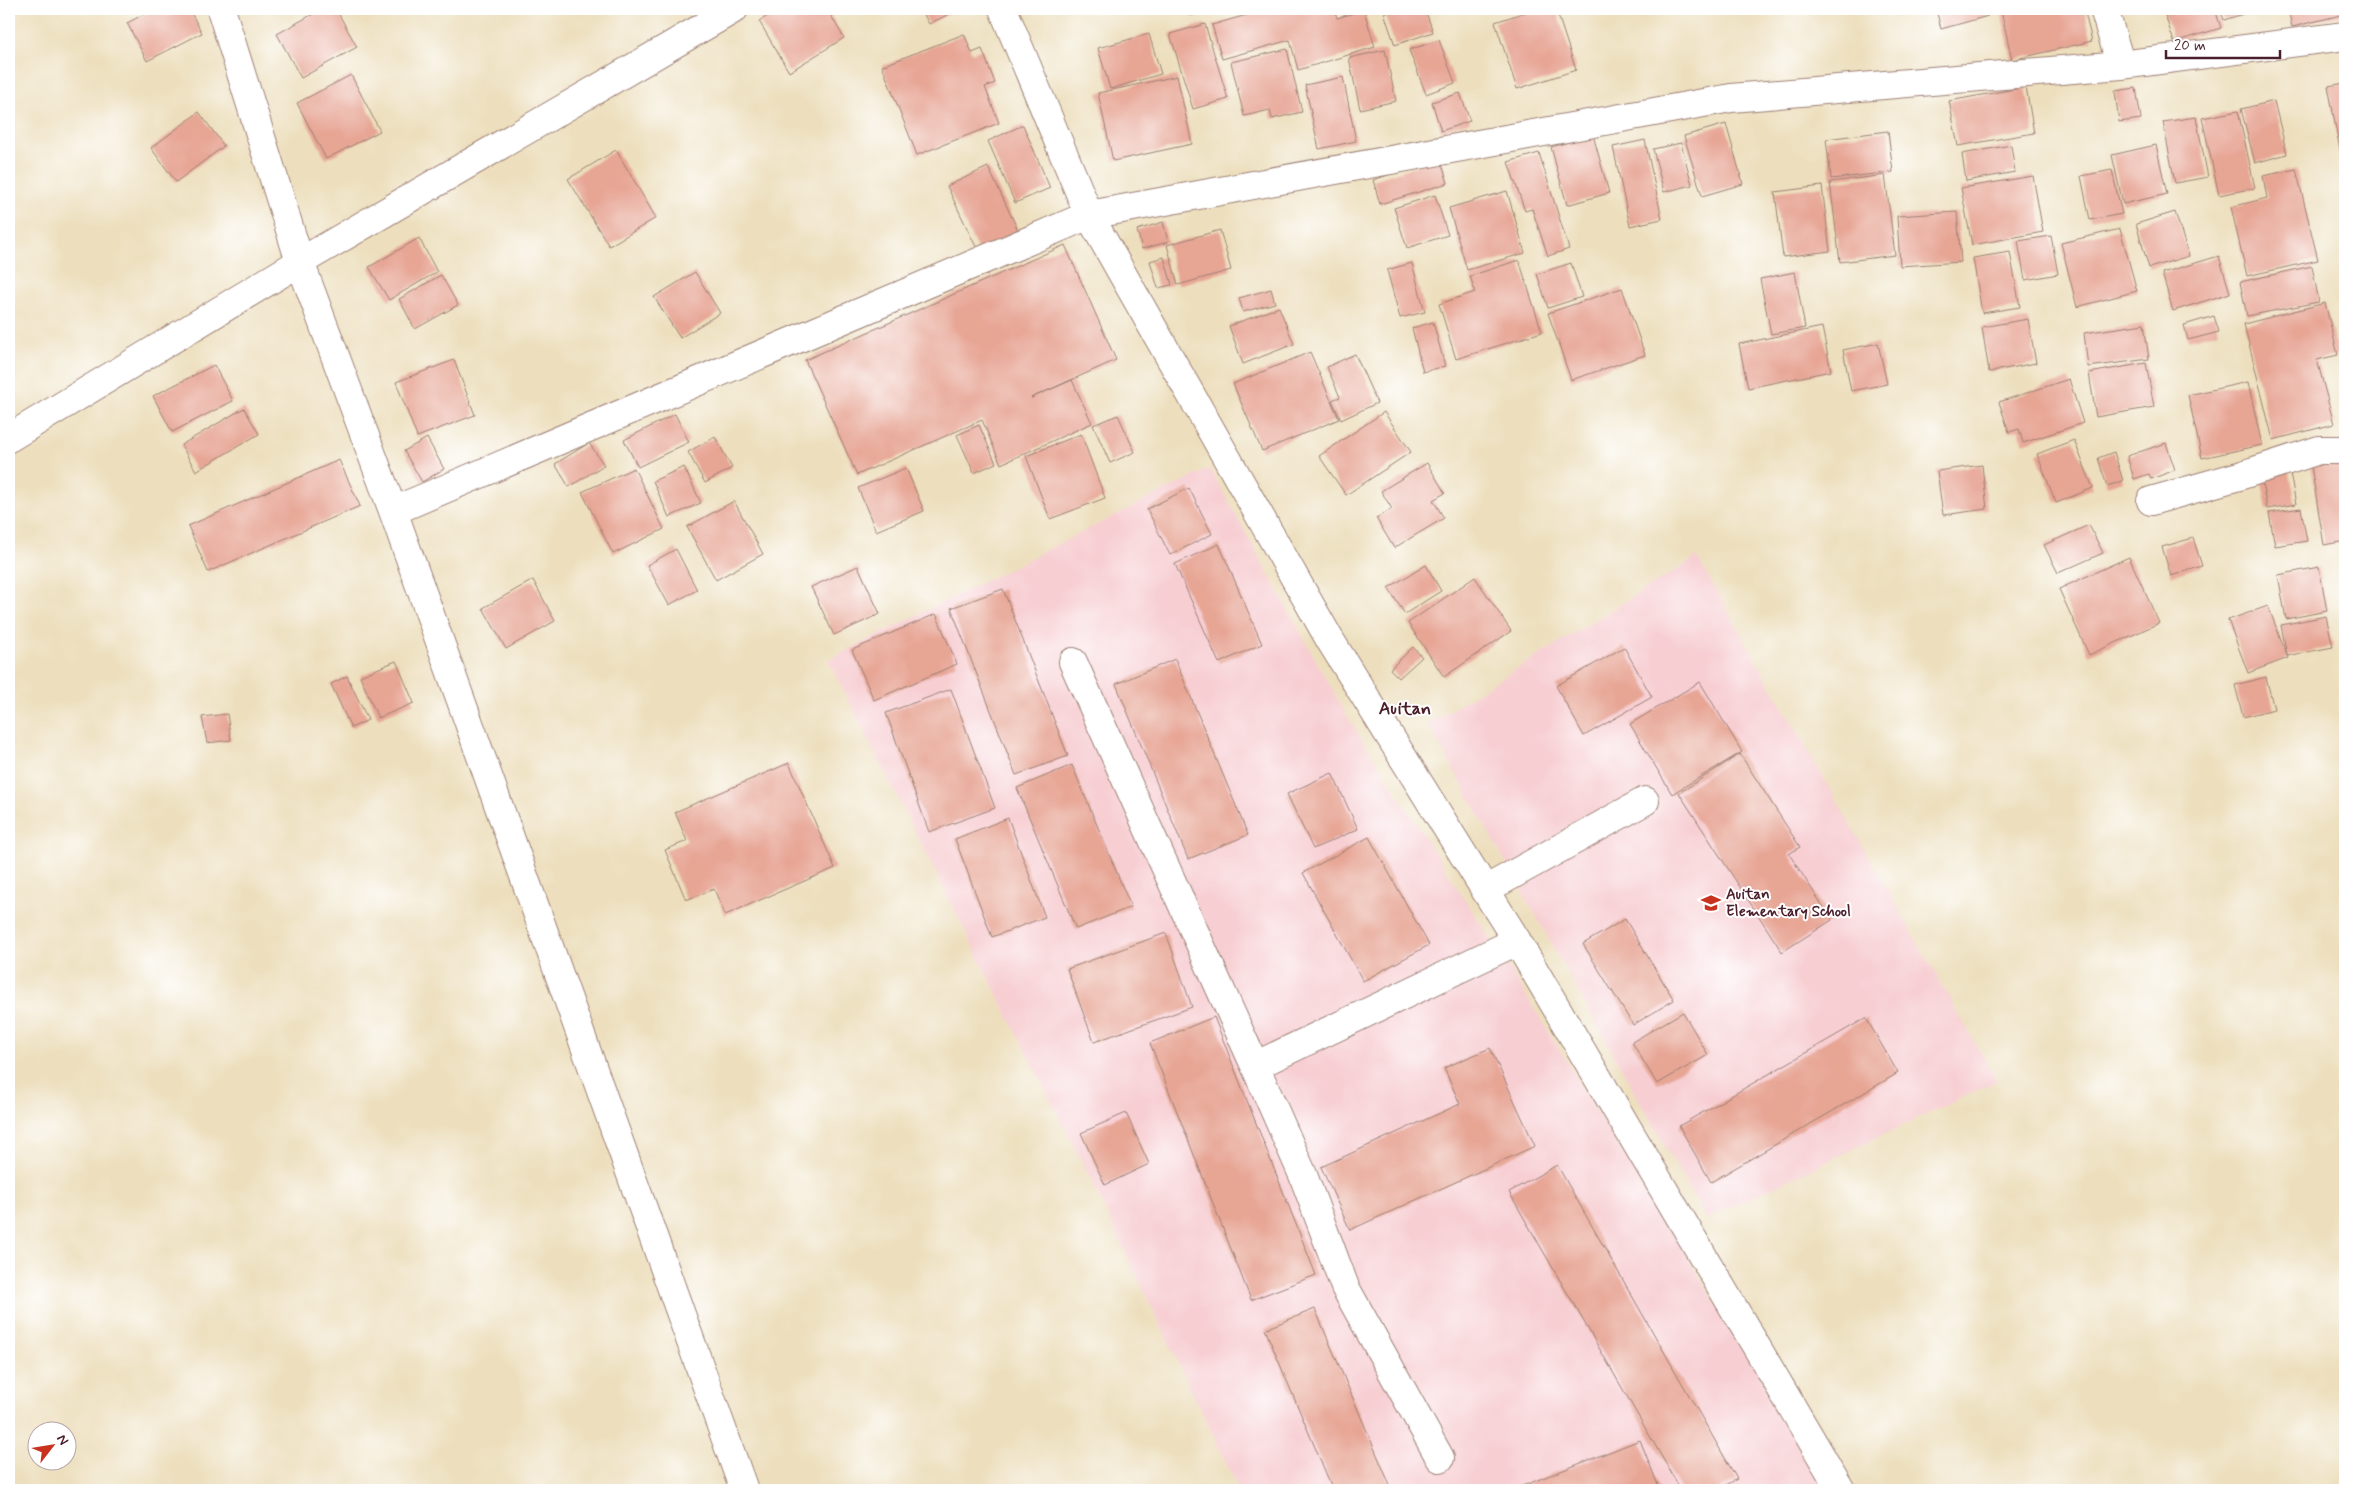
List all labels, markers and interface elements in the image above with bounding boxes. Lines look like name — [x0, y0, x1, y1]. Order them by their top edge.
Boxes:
scale bar — [2166, 28, 2280, 60]
text: 20 m — [2174, 36, 2206, 56]
district label: Auitan — [1379, 697, 1431, 721]
place label: Auitan Elementary School — [1726, 885, 1851, 922]
school or university icon: Auitan Elementary School — [1700, 892, 1722, 914]
north arrow — [28, 1422, 78, 1472]
text: N — [52, 1431, 72, 1448]

